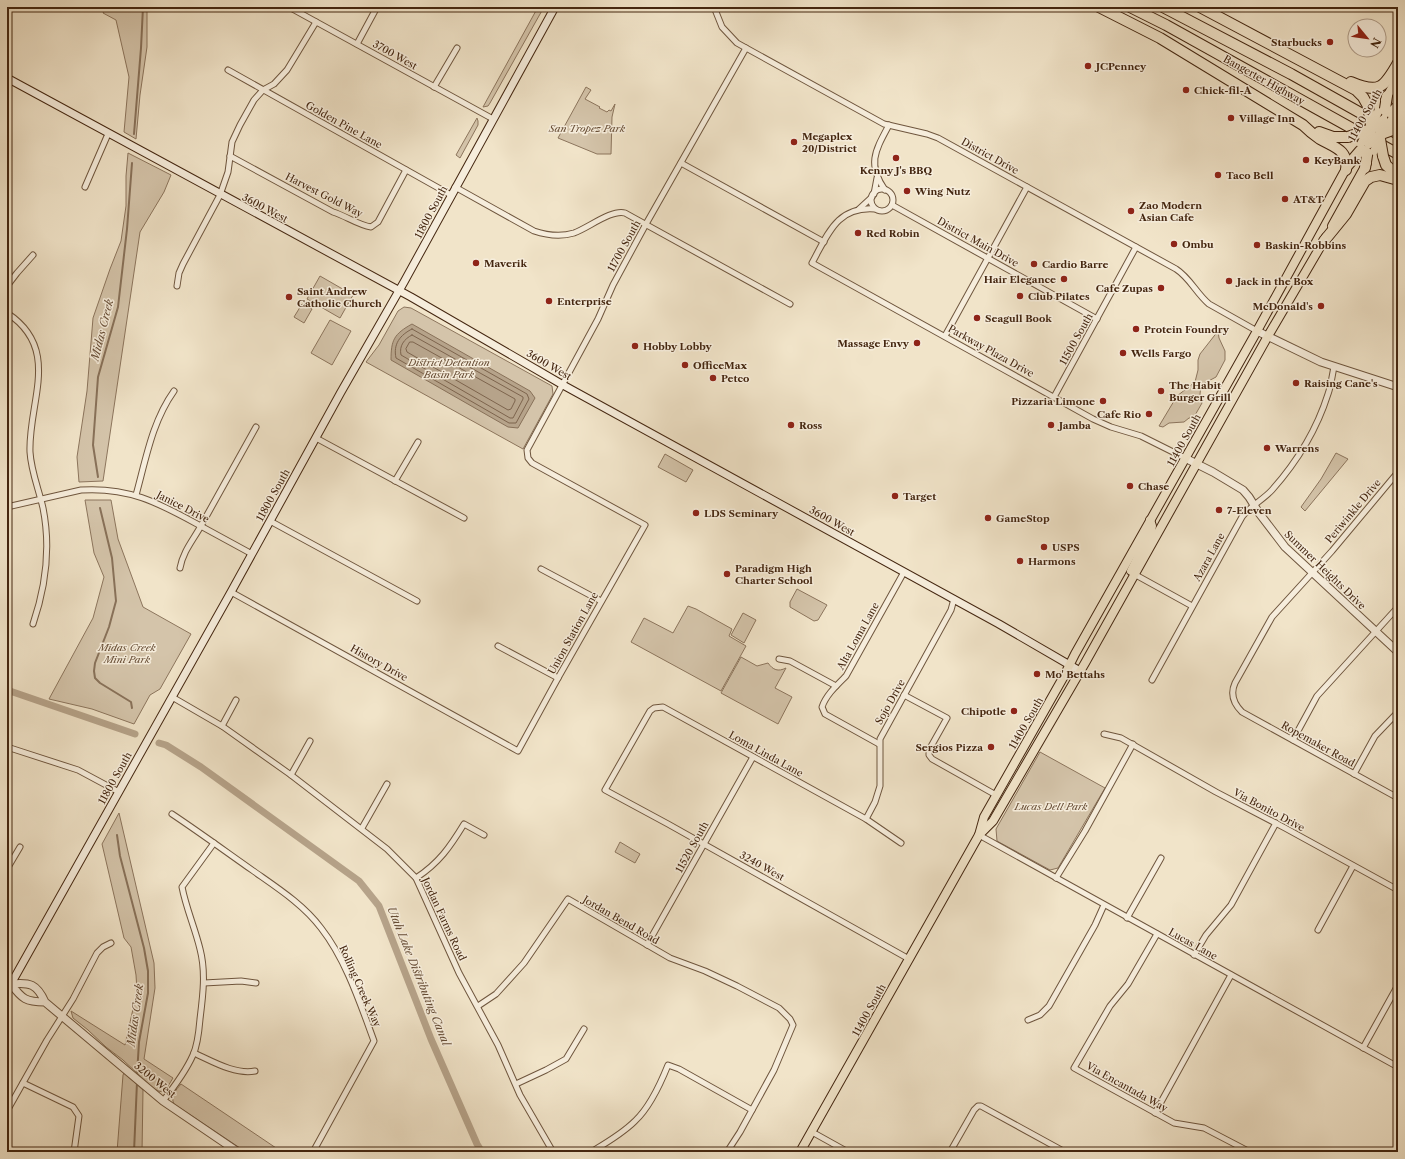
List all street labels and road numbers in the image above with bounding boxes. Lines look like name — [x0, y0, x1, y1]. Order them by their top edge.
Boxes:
street label: 3700 West — [370, 37, 420, 73]
street label: Bangerter Highway — [1221, 52, 1307, 108]
street label: 11400 South — [1345, 86, 1385, 143]
street label: Golden Pine Lane — [303, 99, 385, 152]
street label: District Drive — [959, 135, 1021, 177]
street label: Harvest Gold Way — [283, 170, 365, 220]
street label: 11800 South — [412, 183, 451, 241]
street label: 3600 West — [240, 191, 290, 226]
street label: District Main Drive — [935, 214, 1021, 270]
street label: 11700 South — [605, 217, 644, 274]
street label: 11500 South — [1056, 310, 1096, 367]
street label: Parkway Plaza Drive — [946, 322, 1037, 380]
street label: 3600 West — [524, 347, 574, 383]
street label: 11400 South — [1164, 411, 1204, 468]
street label: 11800 South — [253, 466, 293, 523]
street label: Periwinkle Drive — [1322, 476, 1384, 546]
street label: Janice Drive — [153, 487, 212, 526]
street label: 3600 West — [807, 503, 857, 539]
street label: Summer Heights Drive — [1282, 528, 1369, 612]
street label: Azara Lane — [1190, 530, 1228, 584]
street label: Union Station Lane — [545, 589, 601, 676]
street label: Alta Loma Lane — [834, 600, 882, 673]
street label: History Drive — [348, 642, 410, 684]
street label: Sojo Drive — [872, 677, 908, 727]
street label: 11400 South — [1006, 694, 1046, 751]
street label: Ropemaker Road — [1279, 718, 1357, 770]
street label: Loma Linda Lane — [726, 728, 806, 780]
street label: 11800 South — [95, 749, 135, 806]
street label: Via Bonito Drive — [1230, 785, 1307, 834]
street label: 11520 South — [673, 818, 712, 875]
street label: 3240 West — [737, 848, 787, 884]
street label: Jordan Farms Road — [418, 873, 469, 963]
street label: Jordan Bend Road — [579, 892, 662, 947]
street label: Lucas Lane — [1166, 925, 1220, 963]
street label: Rolling Creek Way — [336, 943, 384, 1029]
street label: 11400 South — [849, 981, 889, 1038]
street label: 3200 West — [132, 1059, 179, 1101]
street label: Via Encantada Way — [1083, 1059, 1170, 1115]

